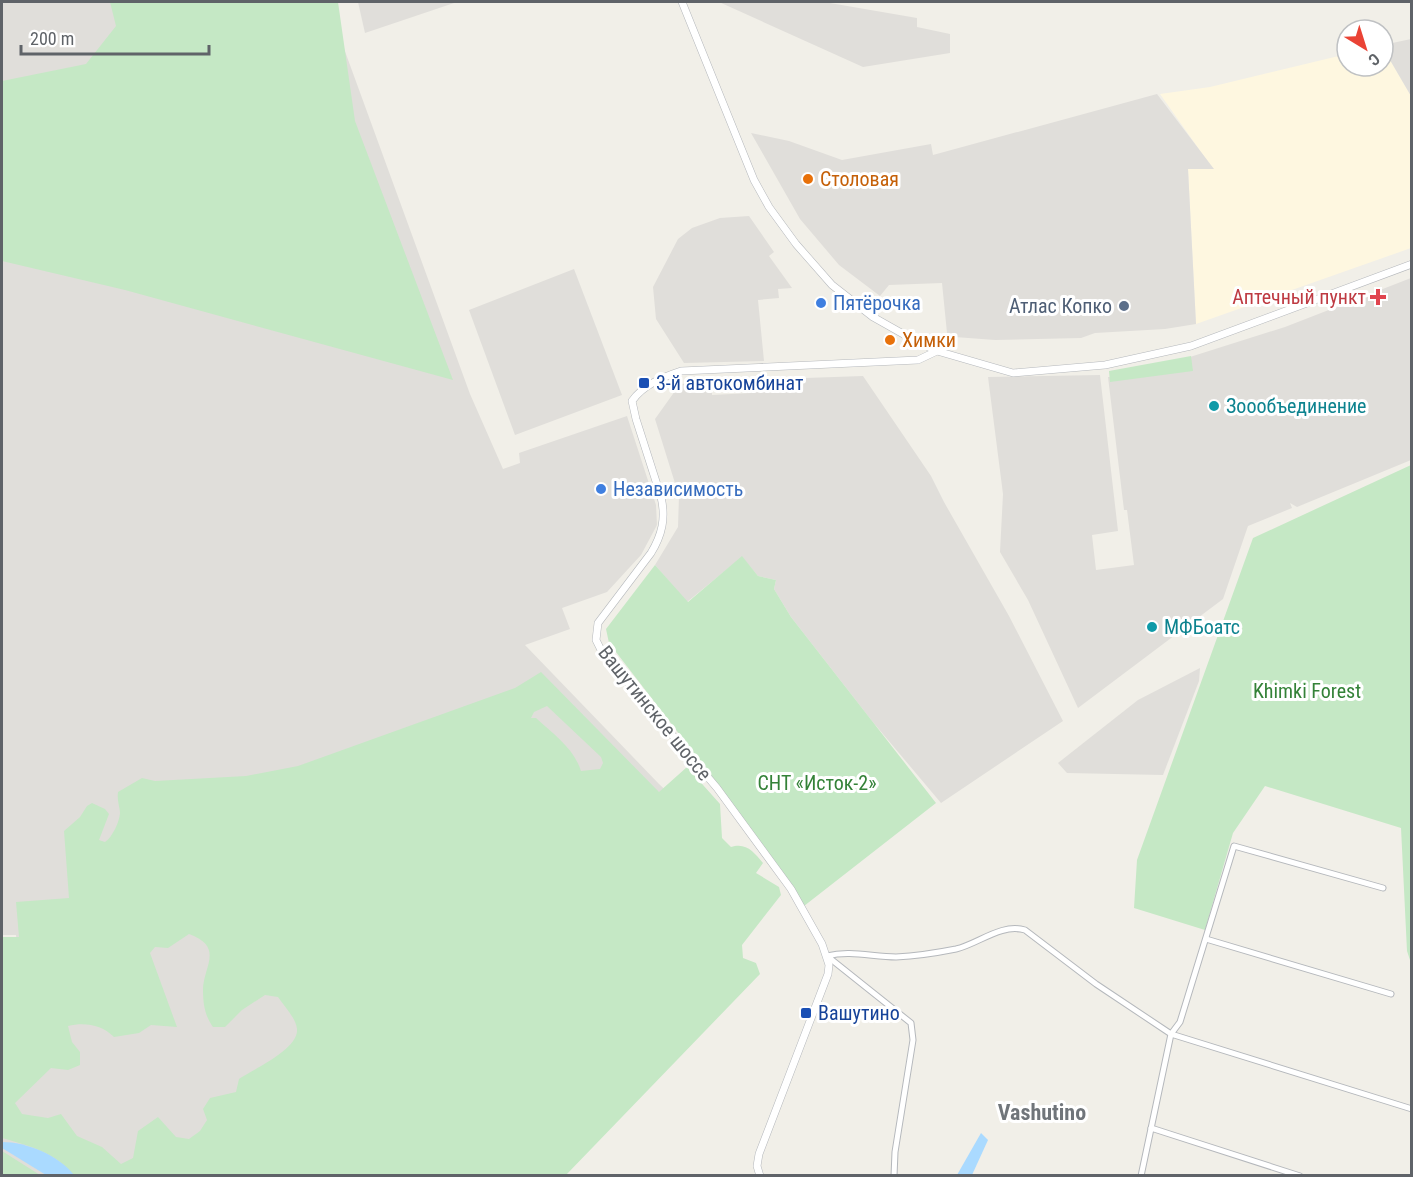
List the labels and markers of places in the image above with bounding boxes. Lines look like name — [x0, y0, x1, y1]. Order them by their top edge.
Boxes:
place label: Столовая — [820, 167, 899, 191]
marker: Столовая — [801, 172, 815, 186]
place label: Аптечный пункт — [1232, 285, 1366, 309]
marker: Аптечный пункт — [1371, 290, 1385, 304]
place label: Пятёрочка — [833, 291, 921, 315]
place label: Атлас Копко — [1009, 294, 1112, 318]
marker: Пятёрочка — [814, 296, 828, 310]
marker: Атлас Копко — [1117, 299, 1131, 313]
place label: Химки — [902, 328, 956, 352]
marker: Химки — [883, 333, 897, 347]
place label: 3-й автокомбинат — [656, 371, 803, 395]
marker: 3-й автокомбинат — [637, 376, 651, 390]
place label: Зоообъединение — [1226, 394, 1367, 418]
marker: Зоообъединение — [1207, 399, 1221, 413]
place label: Независимость — [613, 477, 743, 501]
marker: Независимость — [594, 482, 608, 496]
place label: МФБоатс — [1164, 615, 1240, 639]
marker: МФБоатс — [1145, 620, 1159, 634]
place label: Вашутино — [818, 1001, 900, 1025]
marker: Вашутино — [799, 1006, 813, 1020]

